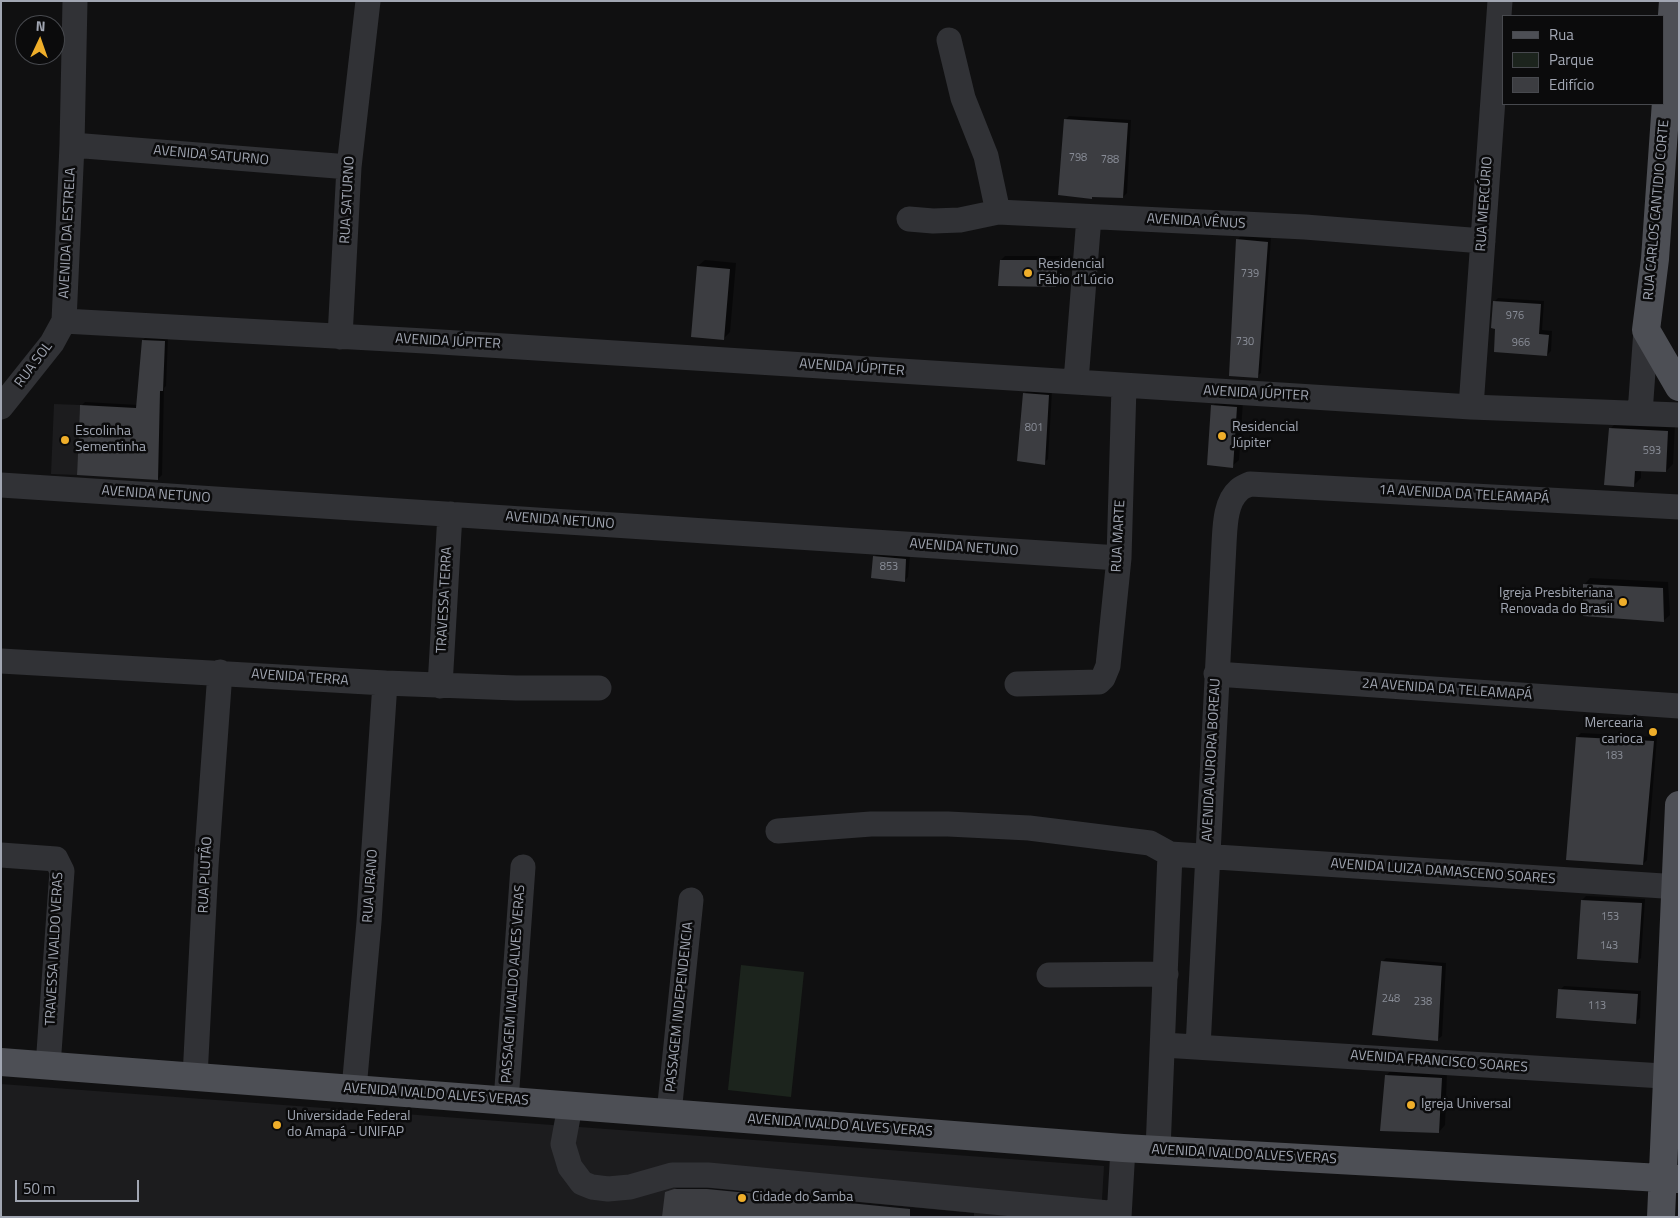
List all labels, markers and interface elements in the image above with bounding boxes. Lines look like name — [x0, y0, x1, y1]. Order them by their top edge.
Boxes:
north arrow — [15, 15, 65, 65]
text: N — [35, 15, 46, 36]
legend — [1502, 15, 1665, 105]
text: Rua — [1549, 23, 1574, 46]
text: Parque — [1549, 48, 1594, 71]
text: Edifício — [1549, 73, 1594, 96]
street label: RUA CARLOS CANTIDIO CORTE — [1641, 119, 1673, 301]
street label: AVENIDA SATURNO — [153, 143, 269, 169]
house number: 798 — [1069, 151, 1087, 165]
house number: 788 — [1101, 153, 1119, 167]
street label: RUA SATURNO — [337, 156, 359, 244]
street label: RUA MERCÚRIO — [1473, 156, 1497, 252]
street label: AVENIDA DA ESTRELA — [56, 167, 80, 299]
street label: AVENIDA VÊNUS — [1146, 211, 1246, 233]
place label: Residencial Fábio d'Lúcio — [1038, 257, 1114, 290]
marker: Residencial Fábio d'Lúcio — [1022, 267, 1034, 279]
house number: 739 — [1241, 267, 1259, 281]
house number: 976 — [1506, 309, 1524, 323]
street label: AVENIDA JÚPITER — [395, 331, 501, 353]
house number: 730 — [1236, 335, 1254, 349]
house number: 966 — [1512, 336, 1530, 350]
street label: RUA SOL — [11, 339, 57, 391]
street label: AVENIDA JÚPITER — [799, 356, 905, 380]
street label: AVENIDA JÚPITER — [1203, 383, 1309, 405]
place label: Residencial Júpiter — [1232, 420, 1299, 452]
house number: 801 — [1025, 421, 1043, 435]
place label: Escolinha Sementinha — [75, 424, 146, 457]
marker: Residencial Júpiter — [1216, 430, 1228, 442]
marker: Escolinha Sementinha — [59, 434, 71, 446]
house number: 593 — [1643, 444, 1661, 458]
street label: 1A AVENIDA DA TELEAMAPÁ — [1378, 482, 1550, 508]
street label: AVENIDA NETUNO — [101, 483, 211, 507]
street label: RUA MARTE — [1109, 499, 1129, 573]
street label: AVENIDA NETUNO — [505, 509, 615, 533]
street label: AVENIDA NETUNO — [909, 536, 1019, 560]
street label: TRAVESSA TERRA — [434, 546, 456, 654]
house number: 853 — [880, 560, 898, 574]
place label: Igreja Presbiteriana Renovada do Brasil — [1499, 586, 1613, 618]
marker: Igreja Presbiteriana Renovada do Brasil — [1617, 596, 1629, 608]
street label: AVENIDA TERRA — [251, 666, 349, 690]
street label: 2A AVENIDA DA TELEAMAPÁ — [1361, 676, 1533, 704]
street label: AVENIDA AURORA BOREAU — [1199, 678, 1225, 842]
place label: Mercearia carioca — [1585, 716, 1643, 749]
marker: Mercearia carioca — [1647, 726, 1659, 738]
house number: 183 — [1605, 749, 1623, 763]
street label: RUA PLUTÃO — [196, 836, 216, 914]
street label: RUA URANO — [360, 849, 382, 923]
street label: AVENIDA LUIZA DAMASCENO SOARES — [1330, 856, 1556, 888]
street label: TRAVESSA IVALDO VERAS — [43, 872, 67, 1026]
street label: PASSAGEM IVALDO ALVES VERAS — [499, 884, 529, 1084]
house number: 153 — [1601, 910, 1619, 924]
street label: PASSAGEM INDEPENDENCIA — [663, 921, 697, 1093]
house number: 143 — [1600, 939, 1618, 953]
house number: 248 — [1382, 992, 1400, 1006]
house number: 238 — [1414, 995, 1432, 1009]
house number: 113 — [1588, 999, 1606, 1013]
street label: AVENIDA FRANCISCO SOARES — [1350, 1047, 1528, 1077]
street label: AVENIDA IVALDO ALVES VERAS — [343, 1080, 529, 1110]
place label: Igreja Universal — [1421, 1097, 1511, 1113]
marker: Igreja Universal — [1405, 1099, 1417, 1111]
place label: Universidade Federal do Amapá - UNIFAP — [287, 1109, 410, 1142]
street label: AVENIDA IVALDO ALVES VERAS — [747, 1111, 933, 1141]
marker: Universidade Federal do Amapá - UNIFAP — [271, 1119, 283, 1131]
street label: AVENIDA IVALDO ALVES VERAS — [1151, 1142, 1337, 1168]
scale bar — [18, 1170, 141, 1202]
text: 50 m — [23, 1177, 56, 1200]
place label: Cidade do Samba — [752, 1190, 853, 1206]
marker: Cidade do Samba — [736, 1192, 748, 1204]

